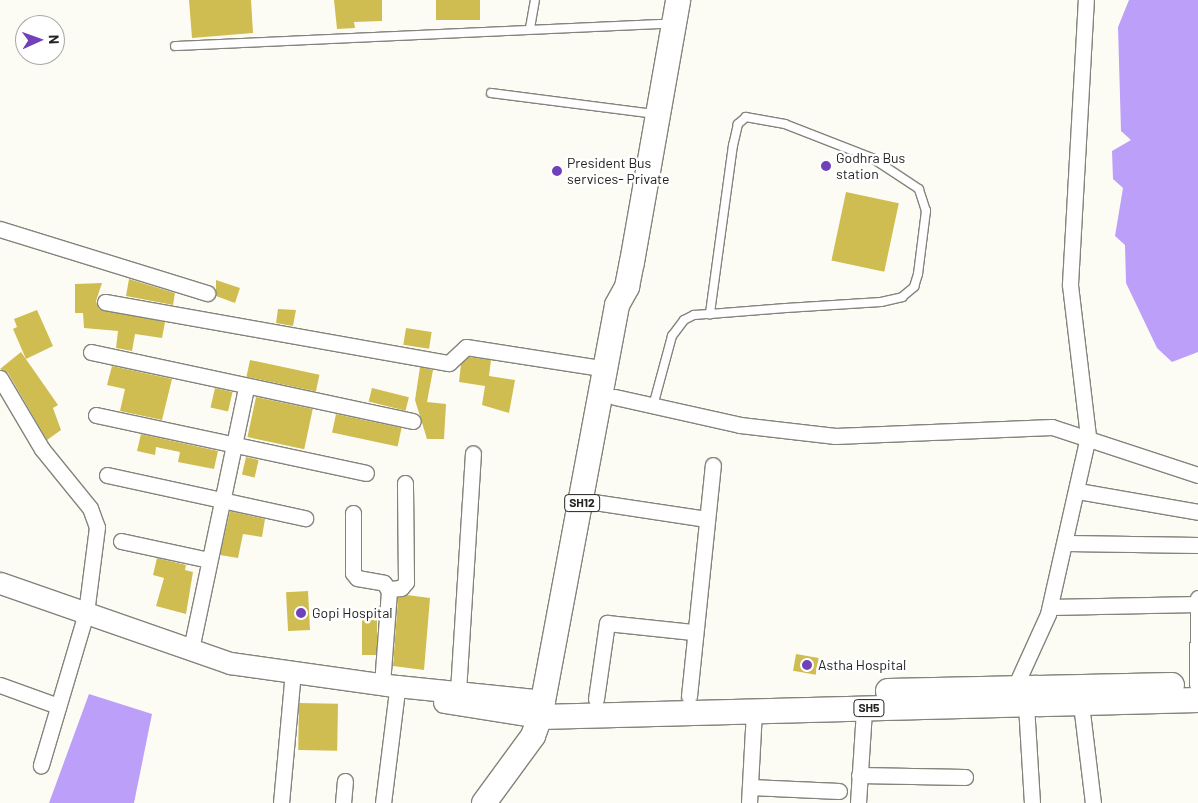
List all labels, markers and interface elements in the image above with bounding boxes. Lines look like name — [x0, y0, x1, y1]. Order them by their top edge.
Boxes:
north arrow — [15, 15, 65, 65]
text: N — [46, 35, 63, 44]
place label: Godhra Bus station — [836, 150, 905, 182]
place label: President Bus services- Private — [567, 155, 669, 188]
marker: Godhra Bus station — [820, 160, 832, 172]
marker: President Bus services- Private — [551, 165, 563, 177]
road number: SH12 — [563, 493, 601, 512]
place label: Gopi Hospital — [312, 605, 393, 621]
marker: Gopi Hospital — [294, 606, 308, 620]
place label: Astha Hospital — [818, 657, 906, 673]
marker: Astha Hospital — [800, 658, 814, 672]
road number: SH5 — [853, 698, 885, 718]

